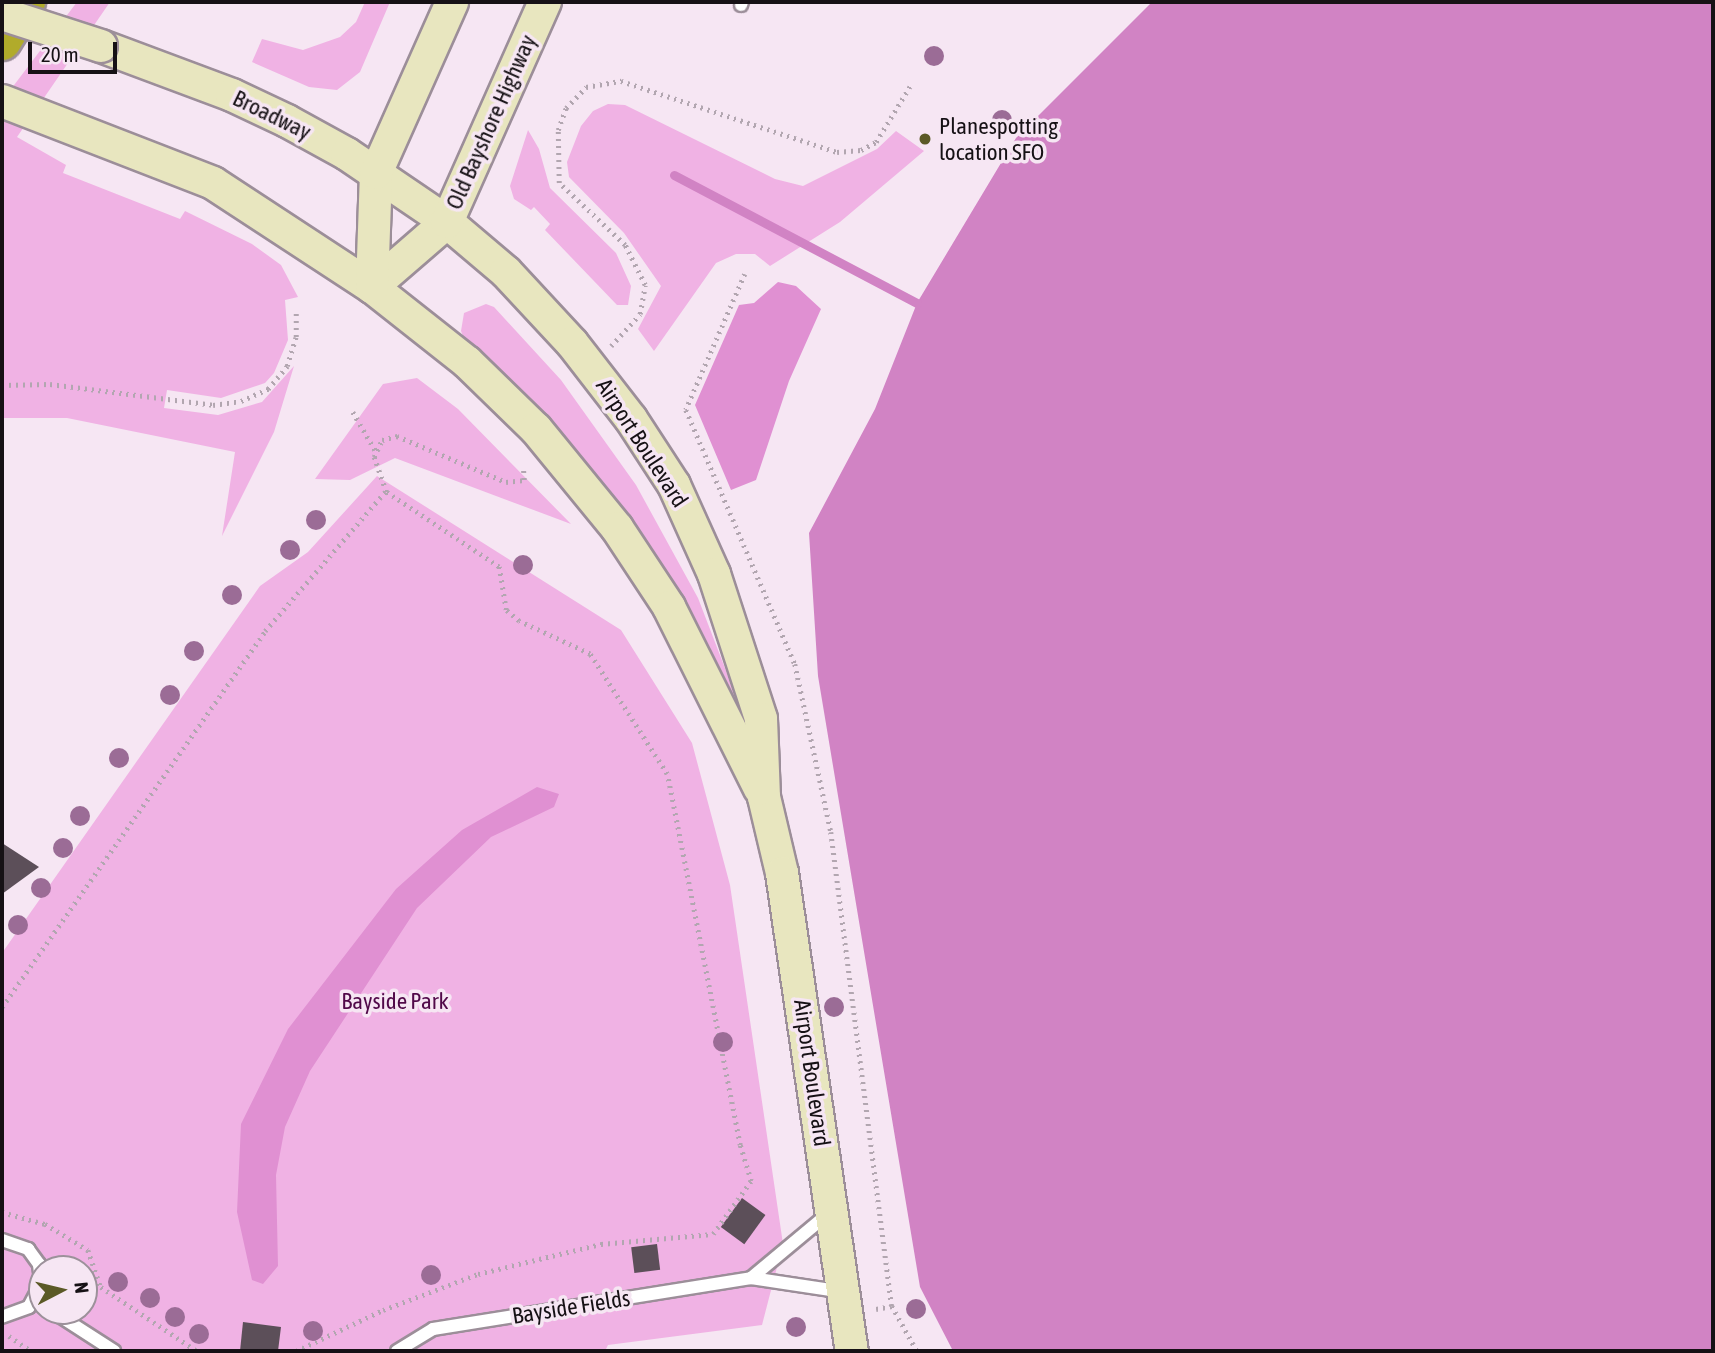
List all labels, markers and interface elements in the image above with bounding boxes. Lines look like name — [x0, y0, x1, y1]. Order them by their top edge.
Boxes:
scale bar — [32, 28, 121, 72]
street label: Old Bayshore Highway — [440, 30, 542, 214]
text: 20 m — [41, 42, 79, 66]
street label: Broadway — [228, 84, 316, 146]
place label: Planespotting location SFO — [939, 112, 1058, 166]
marker: Planespotting location SFO — [917, 131, 933, 147]
street label: Airport Boulevard — [590, 373, 694, 513]
park label: Bayside Park — [341, 987, 449, 1015]
street label: Airport Boulevard — [788, 998, 836, 1148]
north arrow — [28, 1255, 98, 1325]
text: N — [70, 1281, 93, 1295]
street label: Bayside Fields — [510, 1284, 632, 1330]

